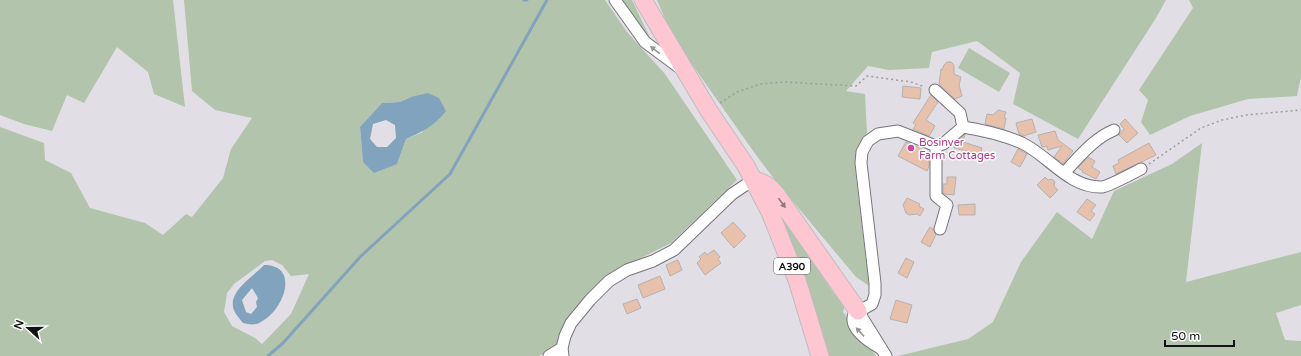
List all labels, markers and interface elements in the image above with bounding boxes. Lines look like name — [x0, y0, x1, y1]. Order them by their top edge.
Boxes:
one-way arrow — [650, 46, 661, 54]
place label: Bosinver Farm Cottages — [919, 136, 995, 162]
marker: Bosinver Farm Cottages — [906, 143, 916, 153]
one-way arrow — [778, 198, 786, 209]
road number: A390 — [774, 258, 810, 274]
north arrow — [8, 308, 48, 348]
text: N — [11, 318, 27, 331]
scale bar — [1165, 322, 1234, 348]
one-way arrow — [855, 327, 864, 337]
text: 50 m — [1171, 329, 1200, 343]

